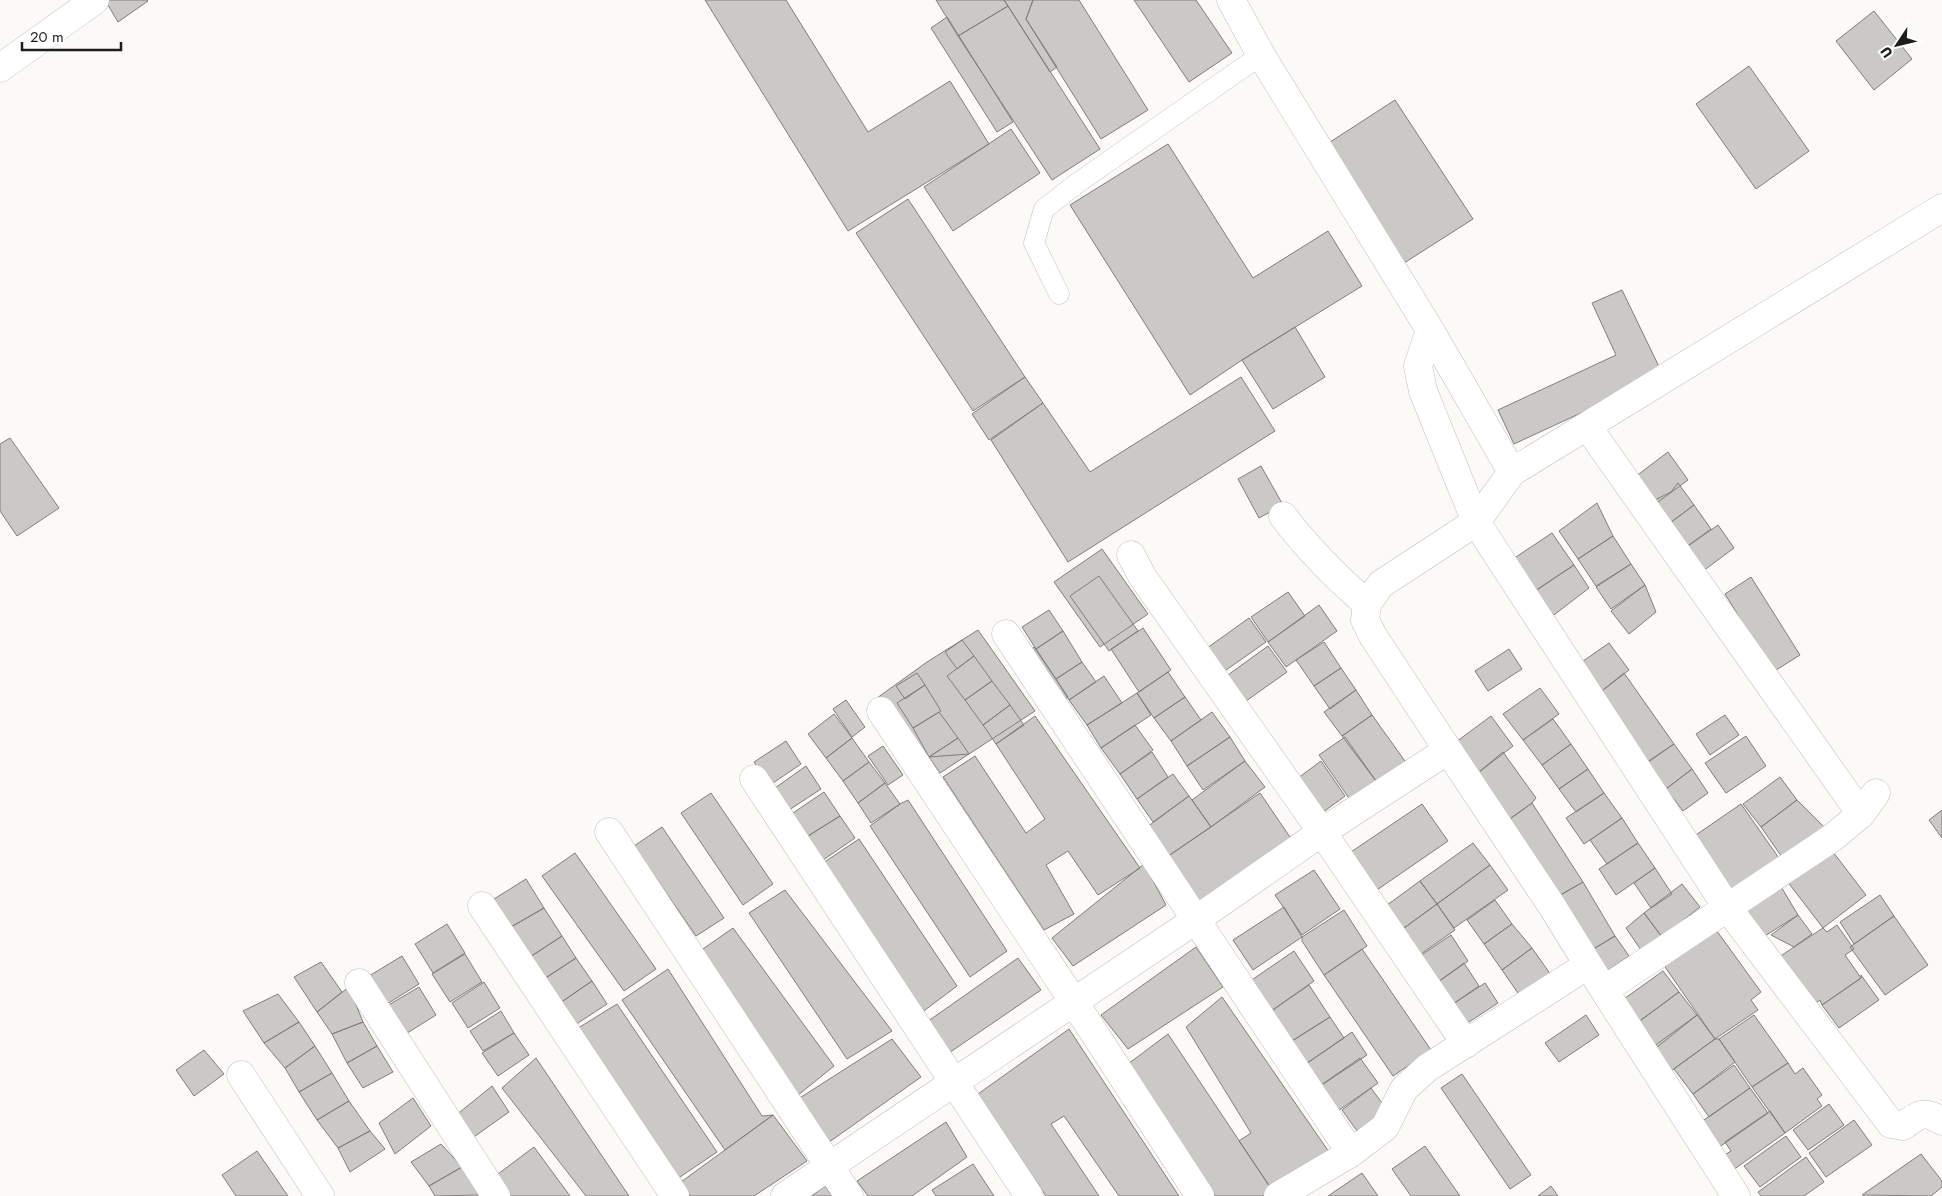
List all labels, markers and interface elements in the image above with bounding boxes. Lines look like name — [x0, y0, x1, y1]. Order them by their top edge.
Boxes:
scale bar — [22, 20, 121, 52]
north arrow — [1872, 20, 1922, 70]
text: 20 m — [30, 26, 64, 48]
text: U — [1875, 43, 1897, 62]

